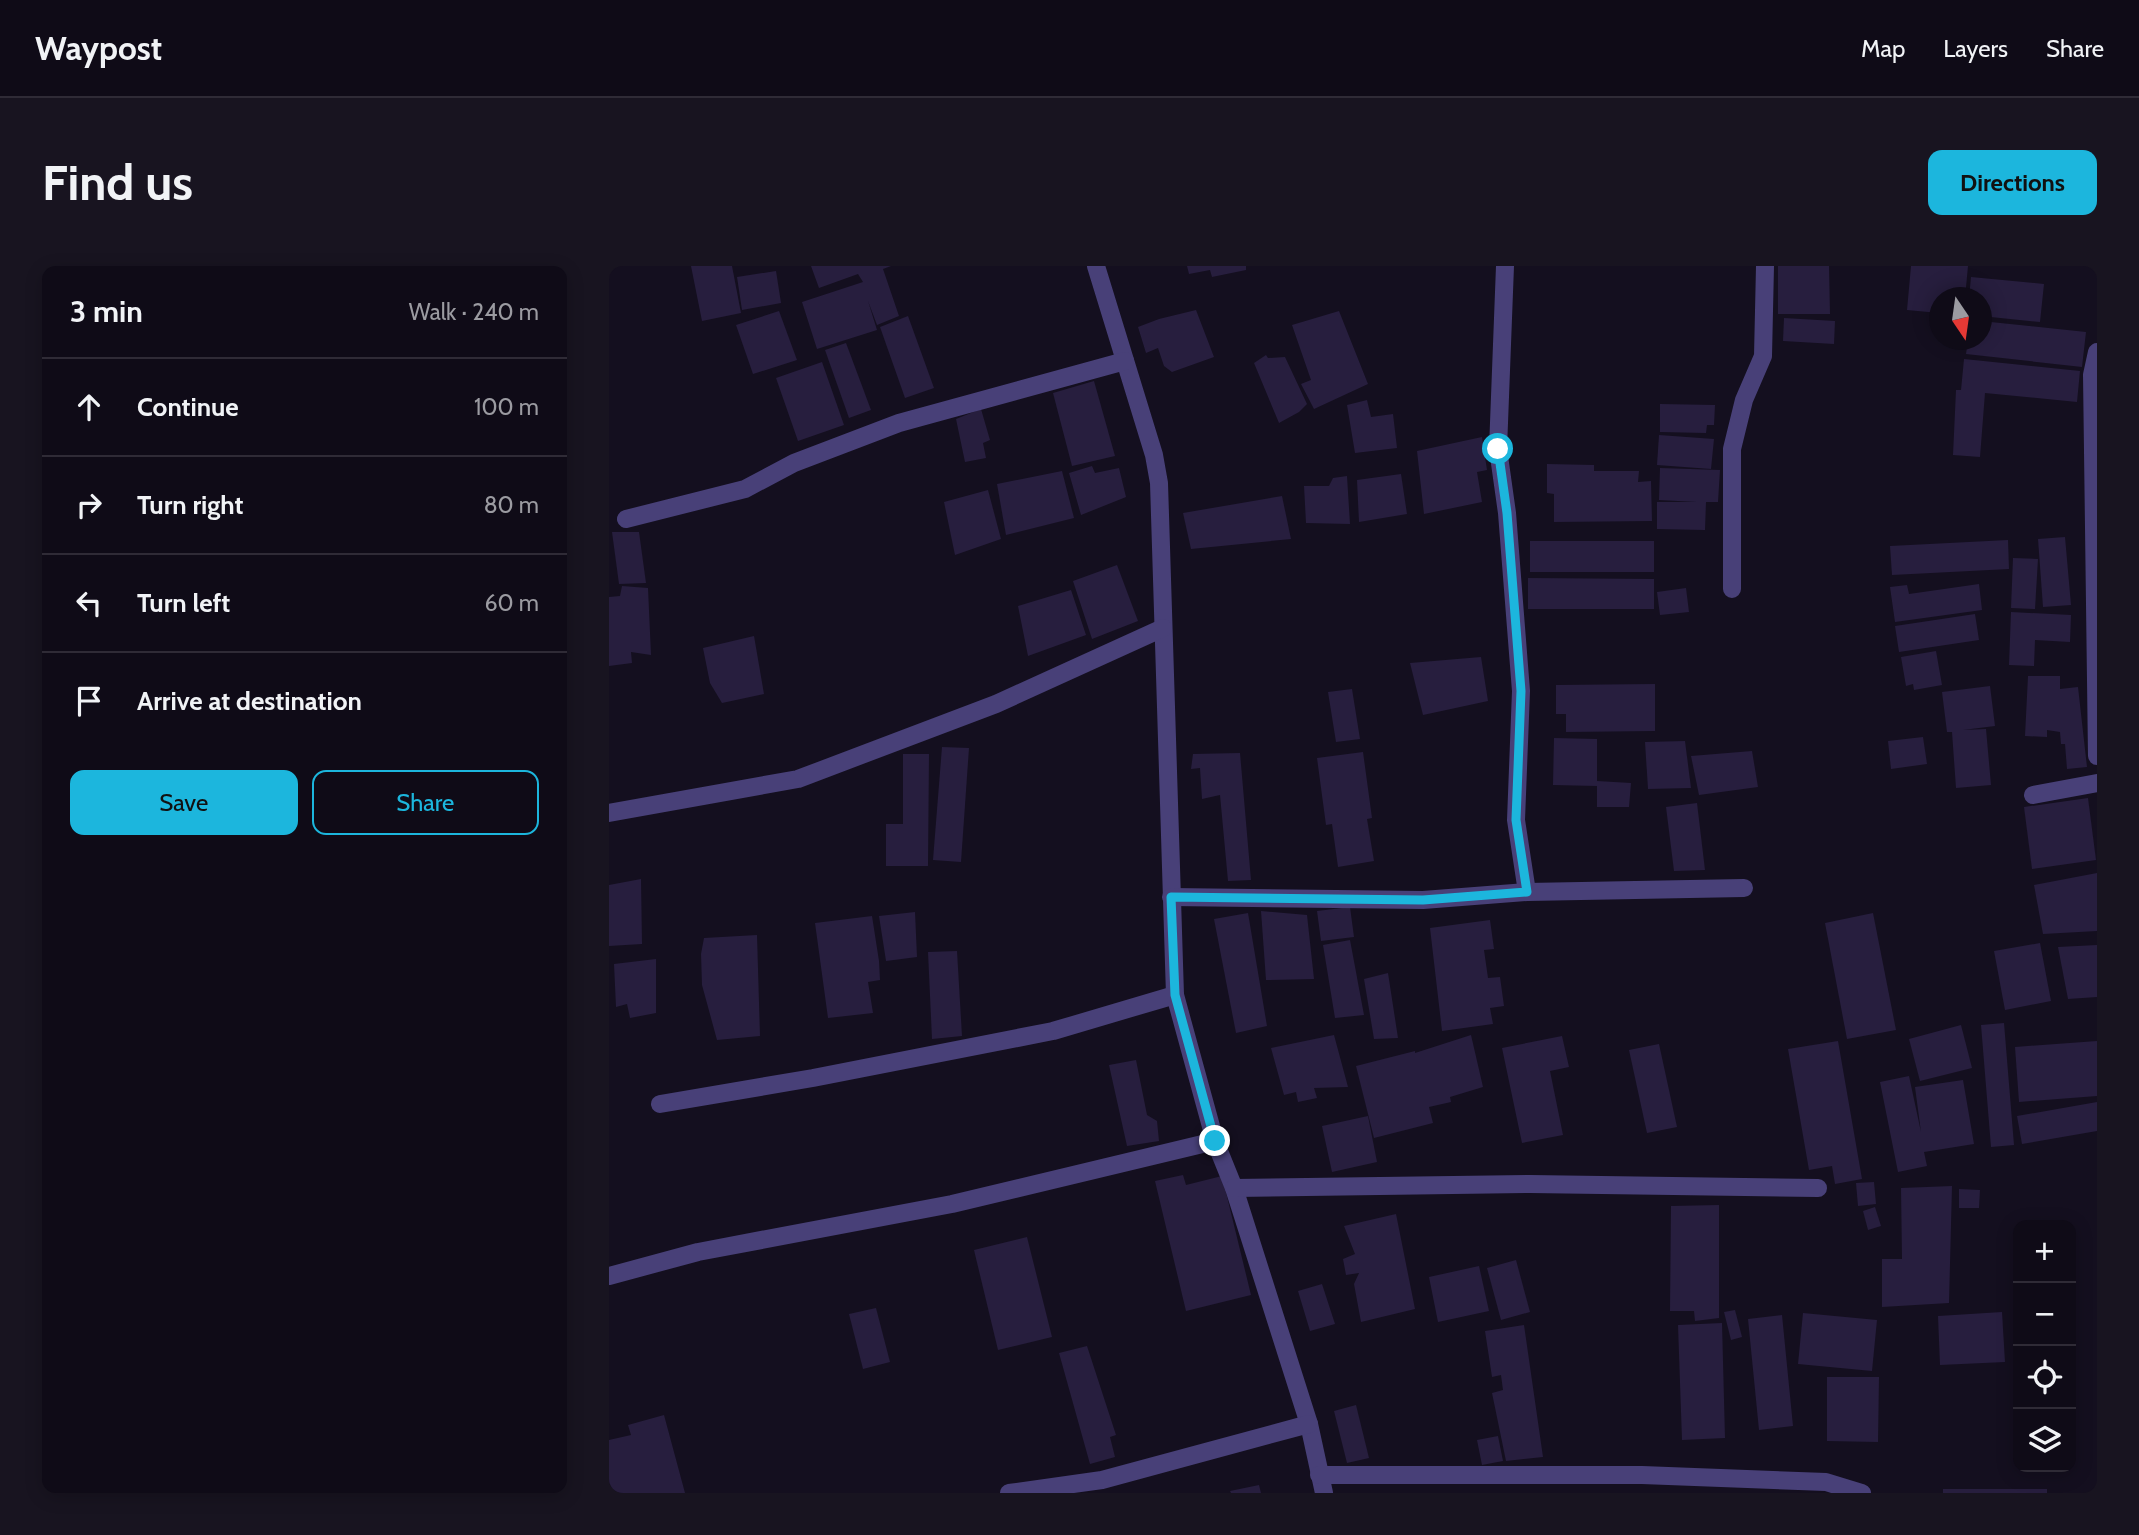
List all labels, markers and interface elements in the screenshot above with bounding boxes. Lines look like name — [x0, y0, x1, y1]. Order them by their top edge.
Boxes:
text: Waypost — [35, 28, 162, 68]
text: Map — [1861, 34, 1905, 63]
text: Layers — [1943, 34, 2008, 63]
text: Share — [2046, 34, 2104, 63]
button: Directions — [1928, 150, 2097, 215]
text: Find us — [42, 153, 193, 212]
north arrow — [1929, 287, 1992, 350]
text: 3 min — [70, 293, 143, 330]
text: Walk · 240 m — [409, 298, 539, 326]
icon: ahead — [70, 388, 108, 426]
text: Continue — [137, 391, 239, 423]
text: 100 m — [474, 393, 539, 421]
route start — [1482, 433, 1513, 464]
icon: right — [70, 486, 108, 524]
text: Turn right — [137, 489, 243, 521]
text: 80 m — [484, 491, 539, 519]
icon: left — [70, 584, 108, 622]
text: Turn left — [137, 587, 230, 619]
text: 60 m — [485, 589, 539, 617]
icon: arrive — [70, 682, 108, 720]
text: Arrive at destination — [137, 685, 362, 717]
button: Save — [70, 770, 298, 835]
button: Share — [312, 770, 539, 835]
route end — [1199, 1125, 1230, 1156]
map controls — [2013, 1220, 2076, 1472]
button: + — [2013, 1220, 2076, 1283]
button: − — [2013, 1283, 2076, 1346]
button: locate — [2013, 1346, 2076, 1409]
button: layers — [2013, 1409, 2076, 1472]

